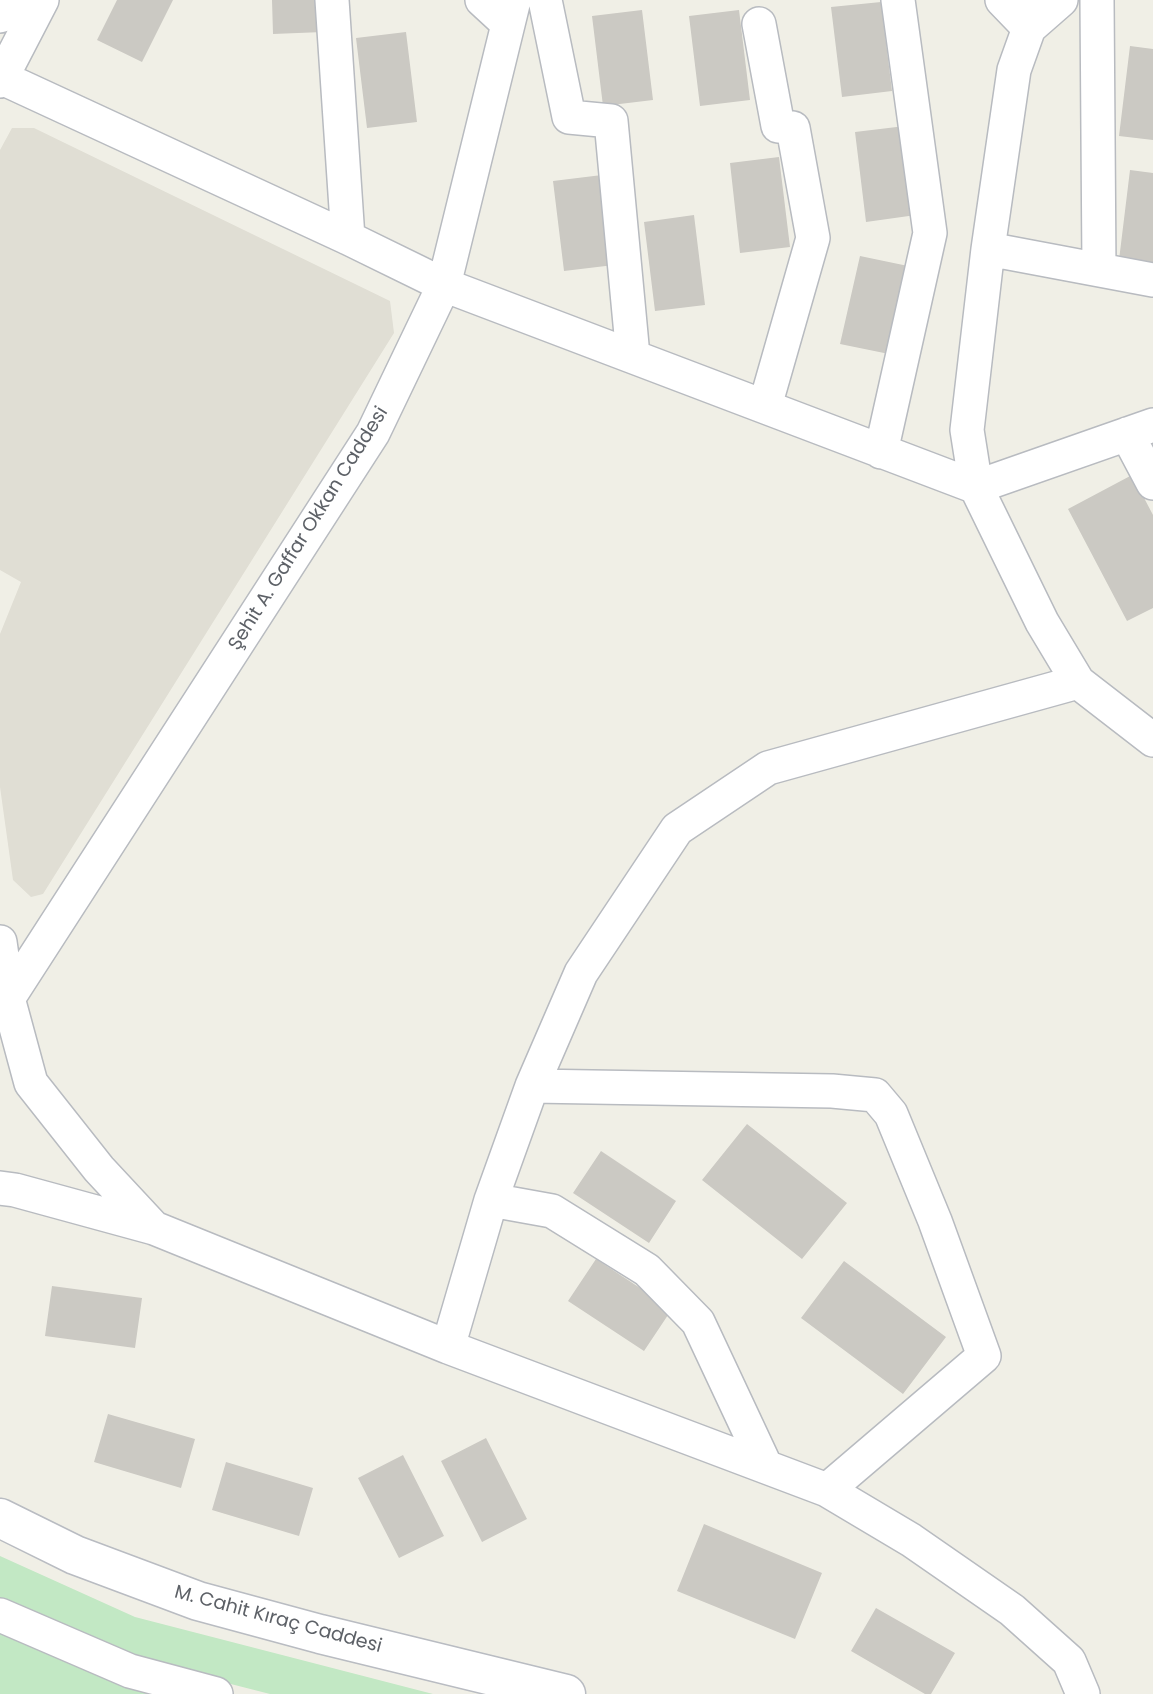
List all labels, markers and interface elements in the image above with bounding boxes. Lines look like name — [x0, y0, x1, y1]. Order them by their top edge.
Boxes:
street label: Şehit A. Gaffar Okkan Caddesi — [224, 403, 394, 655]
street label: M. Cahit Kıraç Caddesi — [172, 1581, 384, 1659]

